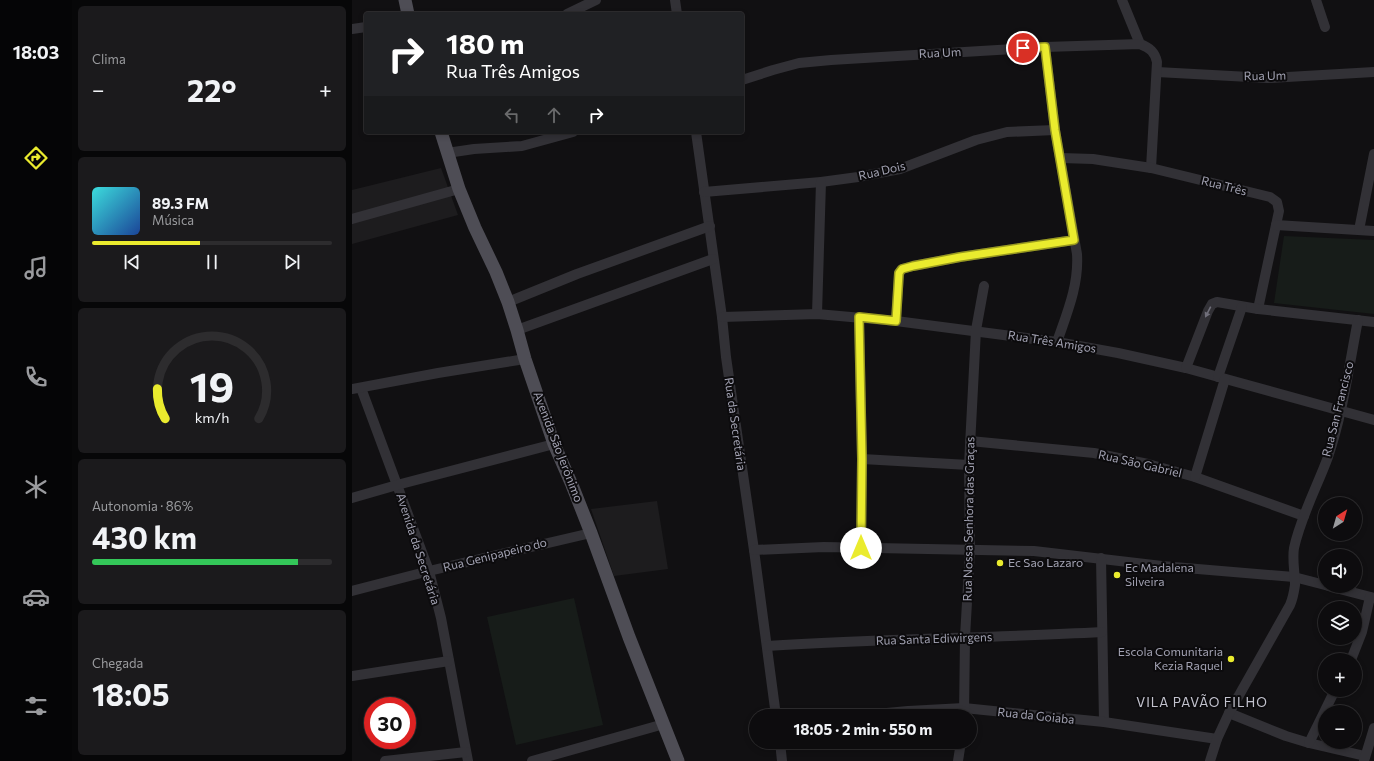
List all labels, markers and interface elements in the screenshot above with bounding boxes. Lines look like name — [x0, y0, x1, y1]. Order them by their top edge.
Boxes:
text: 180 m — [446, 26, 524, 60]
icon: right — [380, 28, 432, 80]
pin — [1006, 31, 1040, 65]
icon: arrive — [1012, 37, 1034, 59]
text: 18:03 — [13, 41, 59, 63]
street label: Rua Um — [918, 44, 962, 60]
text: Clima — [92, 51, 126, 67]
text: Rua Três Amigos — [446, 60, 580, 82]
street label: Rua Um — [1244, 68, 1286, 82]
text: 22° — [187, 71, 237, 108]
text: − — [92, 76, 105, 103]
text: + — [319, 76, 332, 103]
icon: left — [501, 104, 523, 126]
icon: ahead — [543, 104, 565, 126]
icon: right — [585, 104, 607, 126]
icon: directions — [22, 144, 50, 172]
street label: Rua Dois — [857, 158, 907, 182]
street label: Rua Três — [1200, 173, 1248, 197]
text: 89.3 FM — [152, 194, 209, 212]
text: Música — [152, 212, 194, 228]
icon: previous — [121, 251, 143, 273]
icon: pause — [201, 251, 223, 273]
icon: next — [281, 251, 303, 273]
icon: music — [22, 254, 50, 282]
one-way arrow — [1205, 306, 1212, 317]
street label: Rua Três Amigos — [1007, 327, 1097, 355]
text: 19 — [190, 359, 234, 410]
street label: Rua San Francisco — [1318, 360, 1356, 458]
icon: phone — [22, 363, 50, 391]
street label: Rua da Secretária — [723, 376, 749, 471]
street label: Avenida São Jerônimo — [530, 389, 587, 504]
text: km/h — [195, 407, 229, 425]
street label: Rua Nossa Senhora das Graças — [960, 436, 976, 601]
street label: Rua São Gabriel — [1097, 447, 1183, 479]
icon: climate — [22, 473, 50, 501]
street label: Avenida da Secretária — [394, 491, 444, 606]
north arrow — [1318, 497, 1362, 541]
map controls — [1318, 497, 1362, 749]
text: Autonomia · 86% — [92, 498, 193, 514]
text: 430 km — [92, 518, 197, 555]
position arrow — [840, 527, 882, 569]
street label: Rua Genipapeiro do — [441, 534, 548, 574]
button: sound — [1318, 549, 1362, 593]
place label: Ec Sao Lazaro — [1008, 555, 1083, 569]
marker: Ec Sao Lazaro — [995, 558, 1005, 568]
place label: Ec Madalena Silveira — [1125, 560, 1194, 588]
marker: Ec Madalena Silveira — [1112, 570, 1122, 580]
icon: car — [22, 583, 50, 611]
button: layers — [1318, 601, 1362, 645]
street label: Rua Santa Ediwirgens — [875, 629, 992, 647]
place label: Escola Comunitaria Kezia Raquel — [1118, 644, 1223, 672]
button: + — [1318, 653, 1362, 697]
marker: Escola Comunitaria Kezia Raquel — [1226, 654, 1236, 664]
text: Chegada — [92, 655, 143, 671]
text: 18:05 — [92, 675, 170, 712]
icon: filters — [22, 692, 50, 720]
district label: VILA PAVÃO FILHO — [1136, 694, 1268, 710]
speed limit sign: 30 — [364, 697, 416, 749]
street label: Rua da Goiaba — [997, 704, 1075, 726]
button: − — [1318, 705, 1362, 749]
text: 18:05 · 2 min · 550 m — [794, 720, 932, 738]

